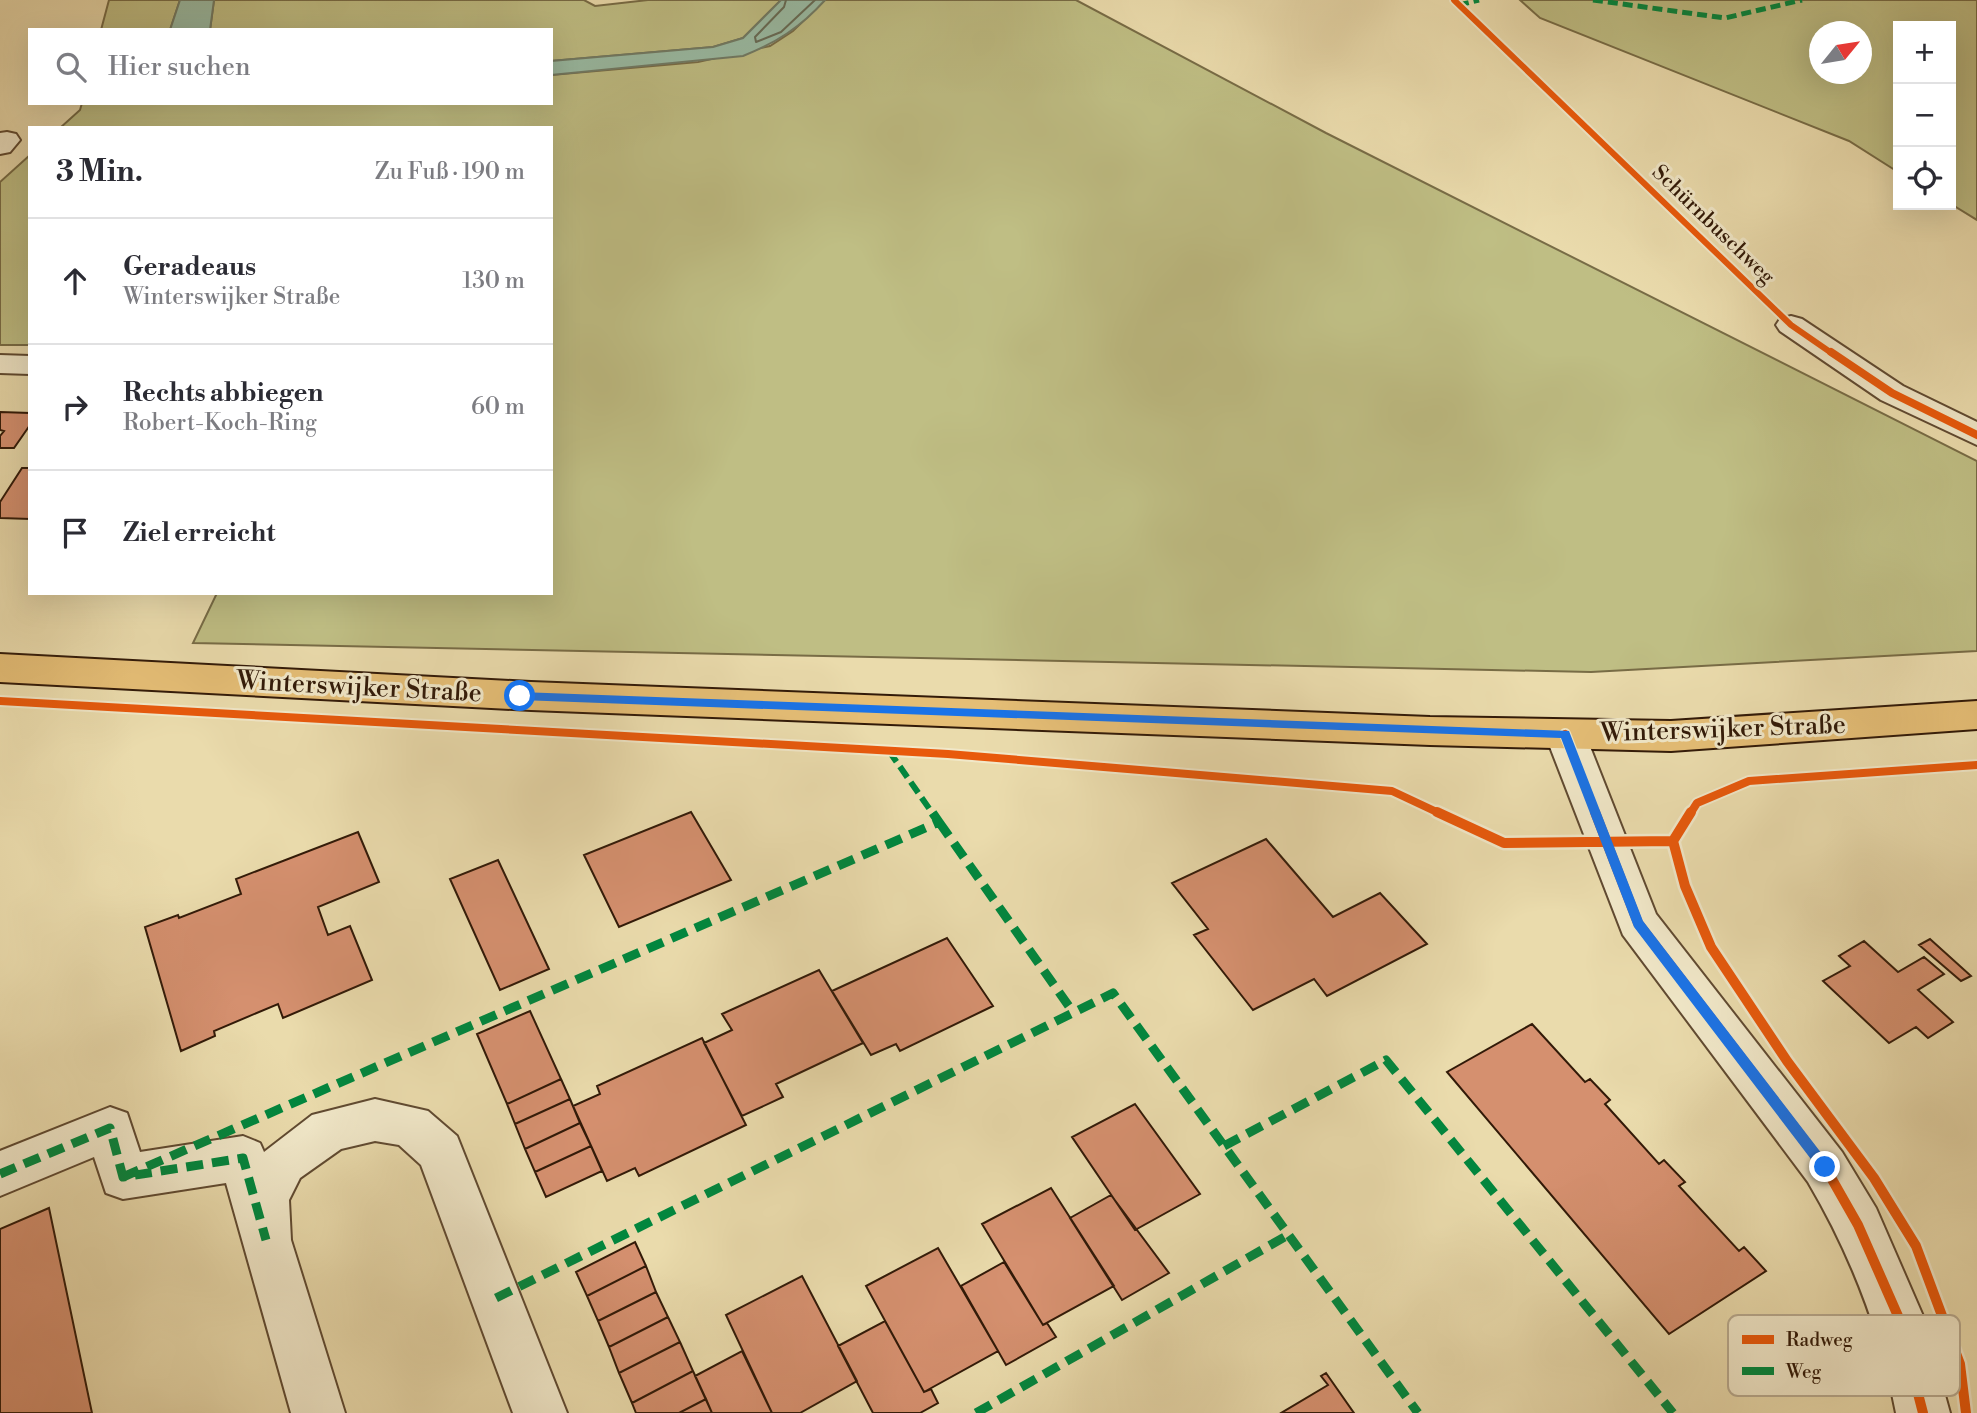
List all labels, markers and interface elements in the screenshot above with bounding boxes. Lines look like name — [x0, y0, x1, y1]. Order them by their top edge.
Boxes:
north arrow — [1809, 21, 1872, 84]
map controls — [1893, 21, 1956, 210]
button: + — [1893, 21, 1956, 84]
search box — [28, 28, 553, 105]
icon: search — [52, 48, 90, 86]
text: Hier suchen — [108, 51, 250, 83]
button: − — [1893, 84, 1956, 147]
button: locate — [1893, 147, 1956, 210]
text: 3 Min. — [56, 153, 143, 191]
text: Zu Fuß · 190 m — [375, 158, 525, 186]
street label: Schürnbuschweg — [1646, 160, 1780, 290]
text: Geradeaus — [123, 251, 256, 283]
icon: ahead — [56, 262, 94, 300]
text: 130 m — [462, 267, 525, 295]
text: Winterswijker Straße — [123, 283, 340, 311]
text: Rechts abbiegen — [123, 377, 323, 409]
icon: right — [56, 388, 94, 426]
text: 60 m — [471, 393, 525, 421]
text: Robert-Koch-Ring — [123, 409, 317, 437]
icon: arrive — [56, 514, 94, 552]
text: Ziel erreicht — [123, 517, 275, 549]
street label: Winterswijker Straße — [234, 665, 483, 709]
route start — [504, 680, 535, 711]
street label: Winterswijker Straße — [1599, 709, 1846, 749]
route end — [1809, 1151, 1840, 1182]
legend — [1728, 1315, 1960, 1396]
text: Radweg — [1786, 1328, 1853, 1352]
text: Weg — [1785, 1360, 1822, 1384]

